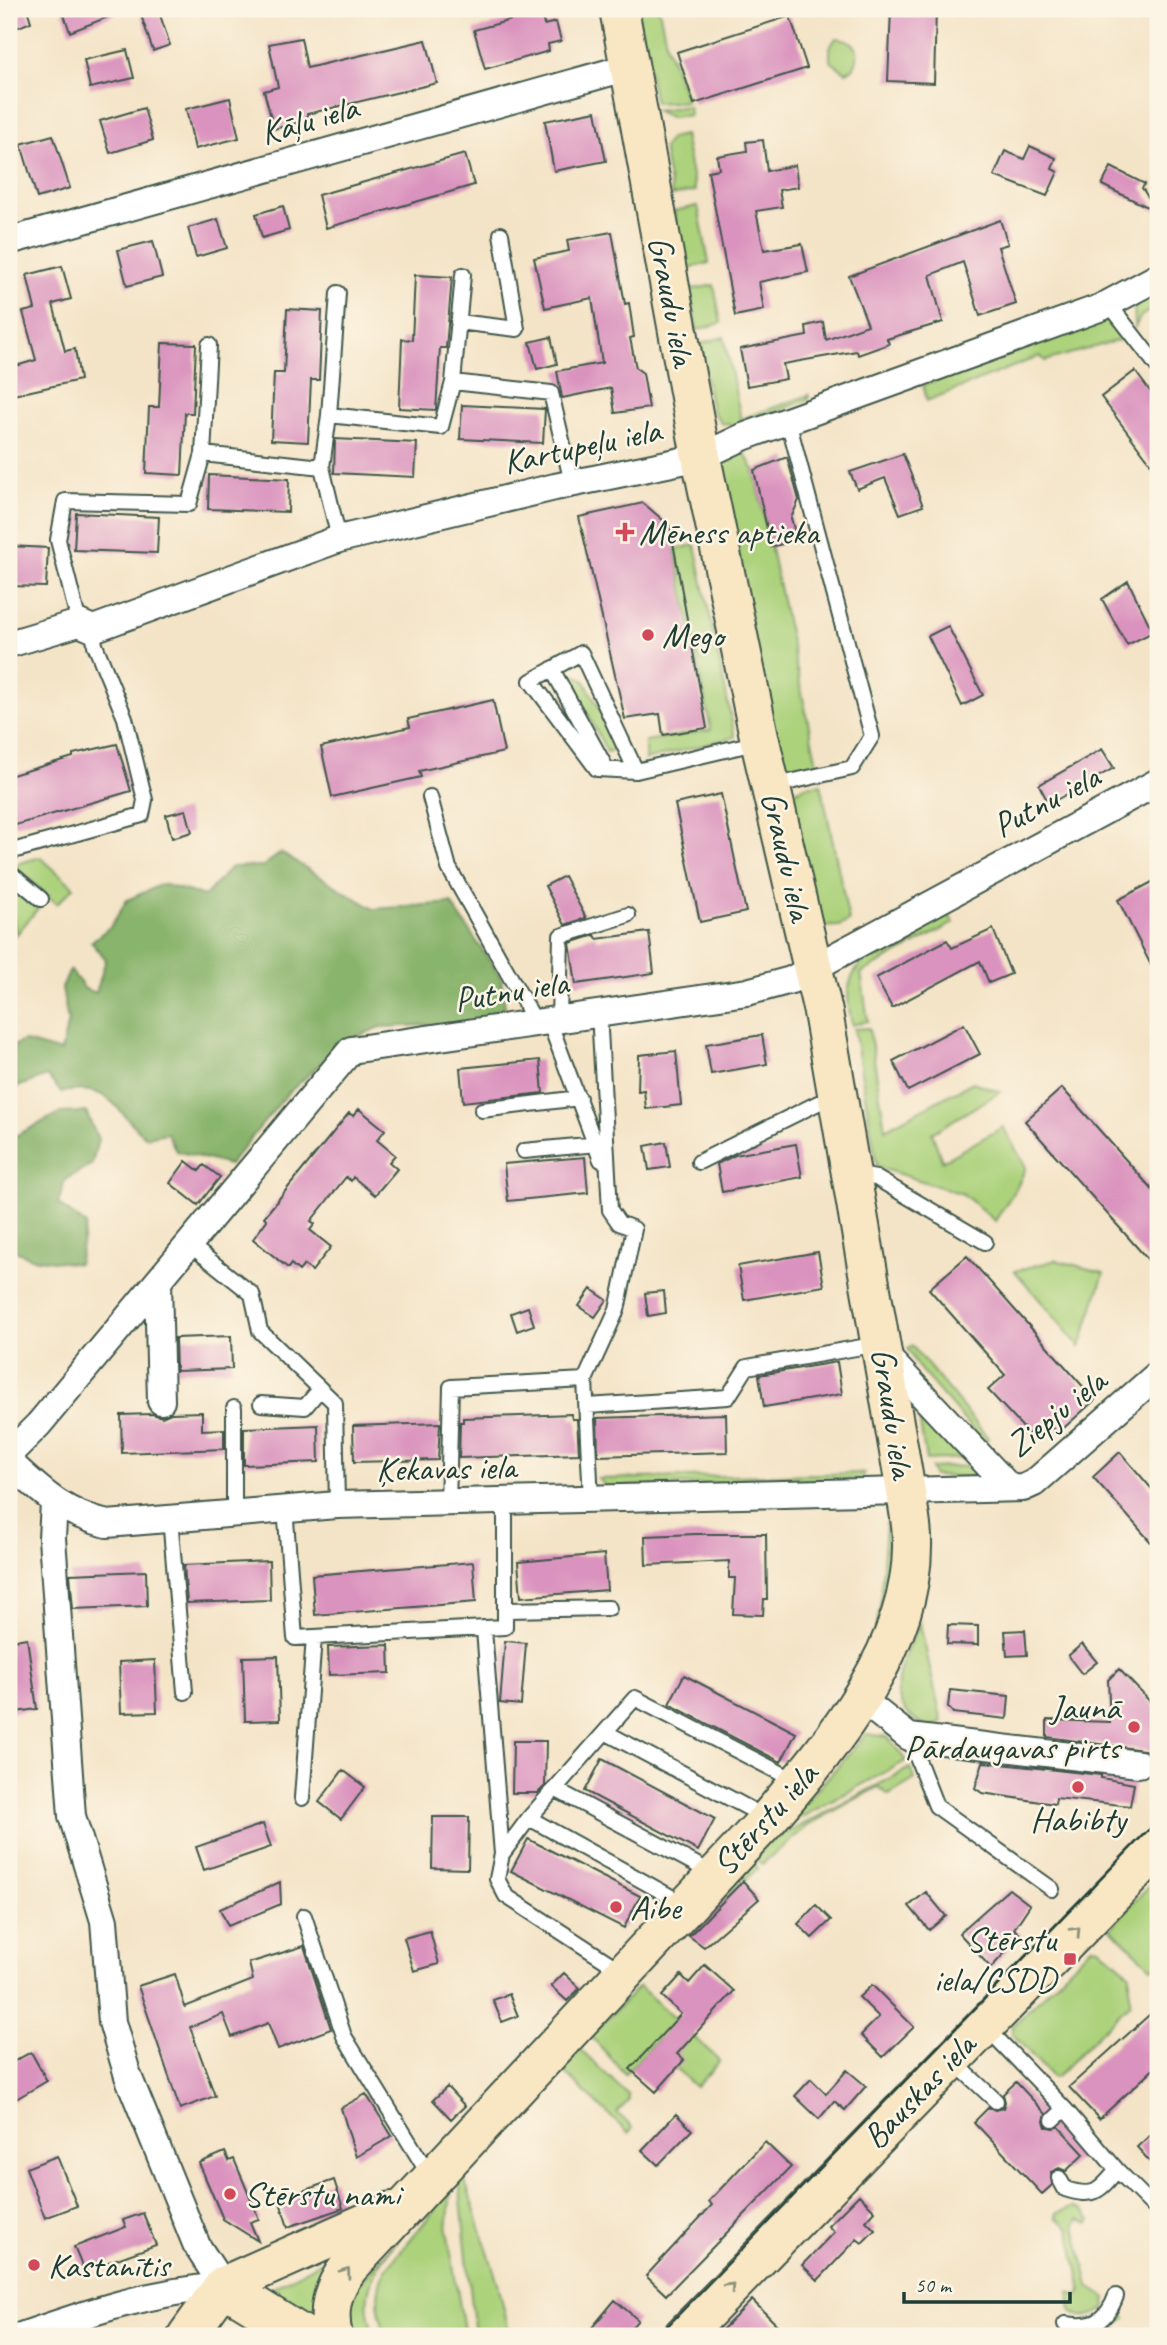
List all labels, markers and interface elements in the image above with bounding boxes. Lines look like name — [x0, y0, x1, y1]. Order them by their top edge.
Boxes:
street label: Kāļu iela — [255, 84, 365, 155]
street label: Graudu iela — [637, 232, 707, 372]
street label: Kartupeļu iela — [499, 407, 667, 485]
place label: Mēness aptieka — [639, 510, 821, 555]
marker: Mēness aptieka — [617, 524, 633, 540]
place label: Mego — [662, 613, 727, 658]
marker: Mego — [640, 627, 656, 643]
street label: Putnu iela — [985, 753, 1109, 848]
street label: Graudu iela — [750, 787, 824, 928]
street label: Putnu iela — [451, 959, 573, 1022]
street label: Graudu iela — [861, 1345, 926, 1484]
street label: Ziepju iela — [997, 1357, 1117, 1467]
street label: Ķekavas iela — [376, 1444, 519, 1492]
place label: Jaunā Pārdaugavas pirts — [904, 1685, 1124, 1770]
marker: Jaunā Pārdaugavas pirts — [1126, 1719, 1142, 1735]
street label: Stērstu iela — [702, 1751, 829, 1885]
marker: Habibty — [1070, 1779, 1086, 1795]
place label: Habibty — [1030, 1797, 1129, 1842]
place label: Aibe — [630, 1885, 683, 1930]
marker: Aibe — [608, 1899, 624, 1915]
place label: Stērstu iela/CSDD — [934, 1917, 1059, 2002]
one-way arrow — [1068, 1926, 1081, 1939]
marker: Stērstu iela/CSDD — [1062, 1951, 1078, 1967]
street label: Bauskas iela — [853, 2022, 987, 2158]
place label: Stērstu nami — [244, 2172, 404, 2217]
marker: Stērstu nami — [222, 2186, 238, 2202]
place label: Kastanītis — [48, 2243, 172, 2288]
marker: Kastanītis — [26, 2257, 42, 2273]
scale bar — [904, 2261, 1071, 2305]
one-way arrow — [338, 2268, 350, 2280]
text: 50 m — [915, 2272, 953, 2298]
one-way arrow — [721, 2282, 734, 2295]

